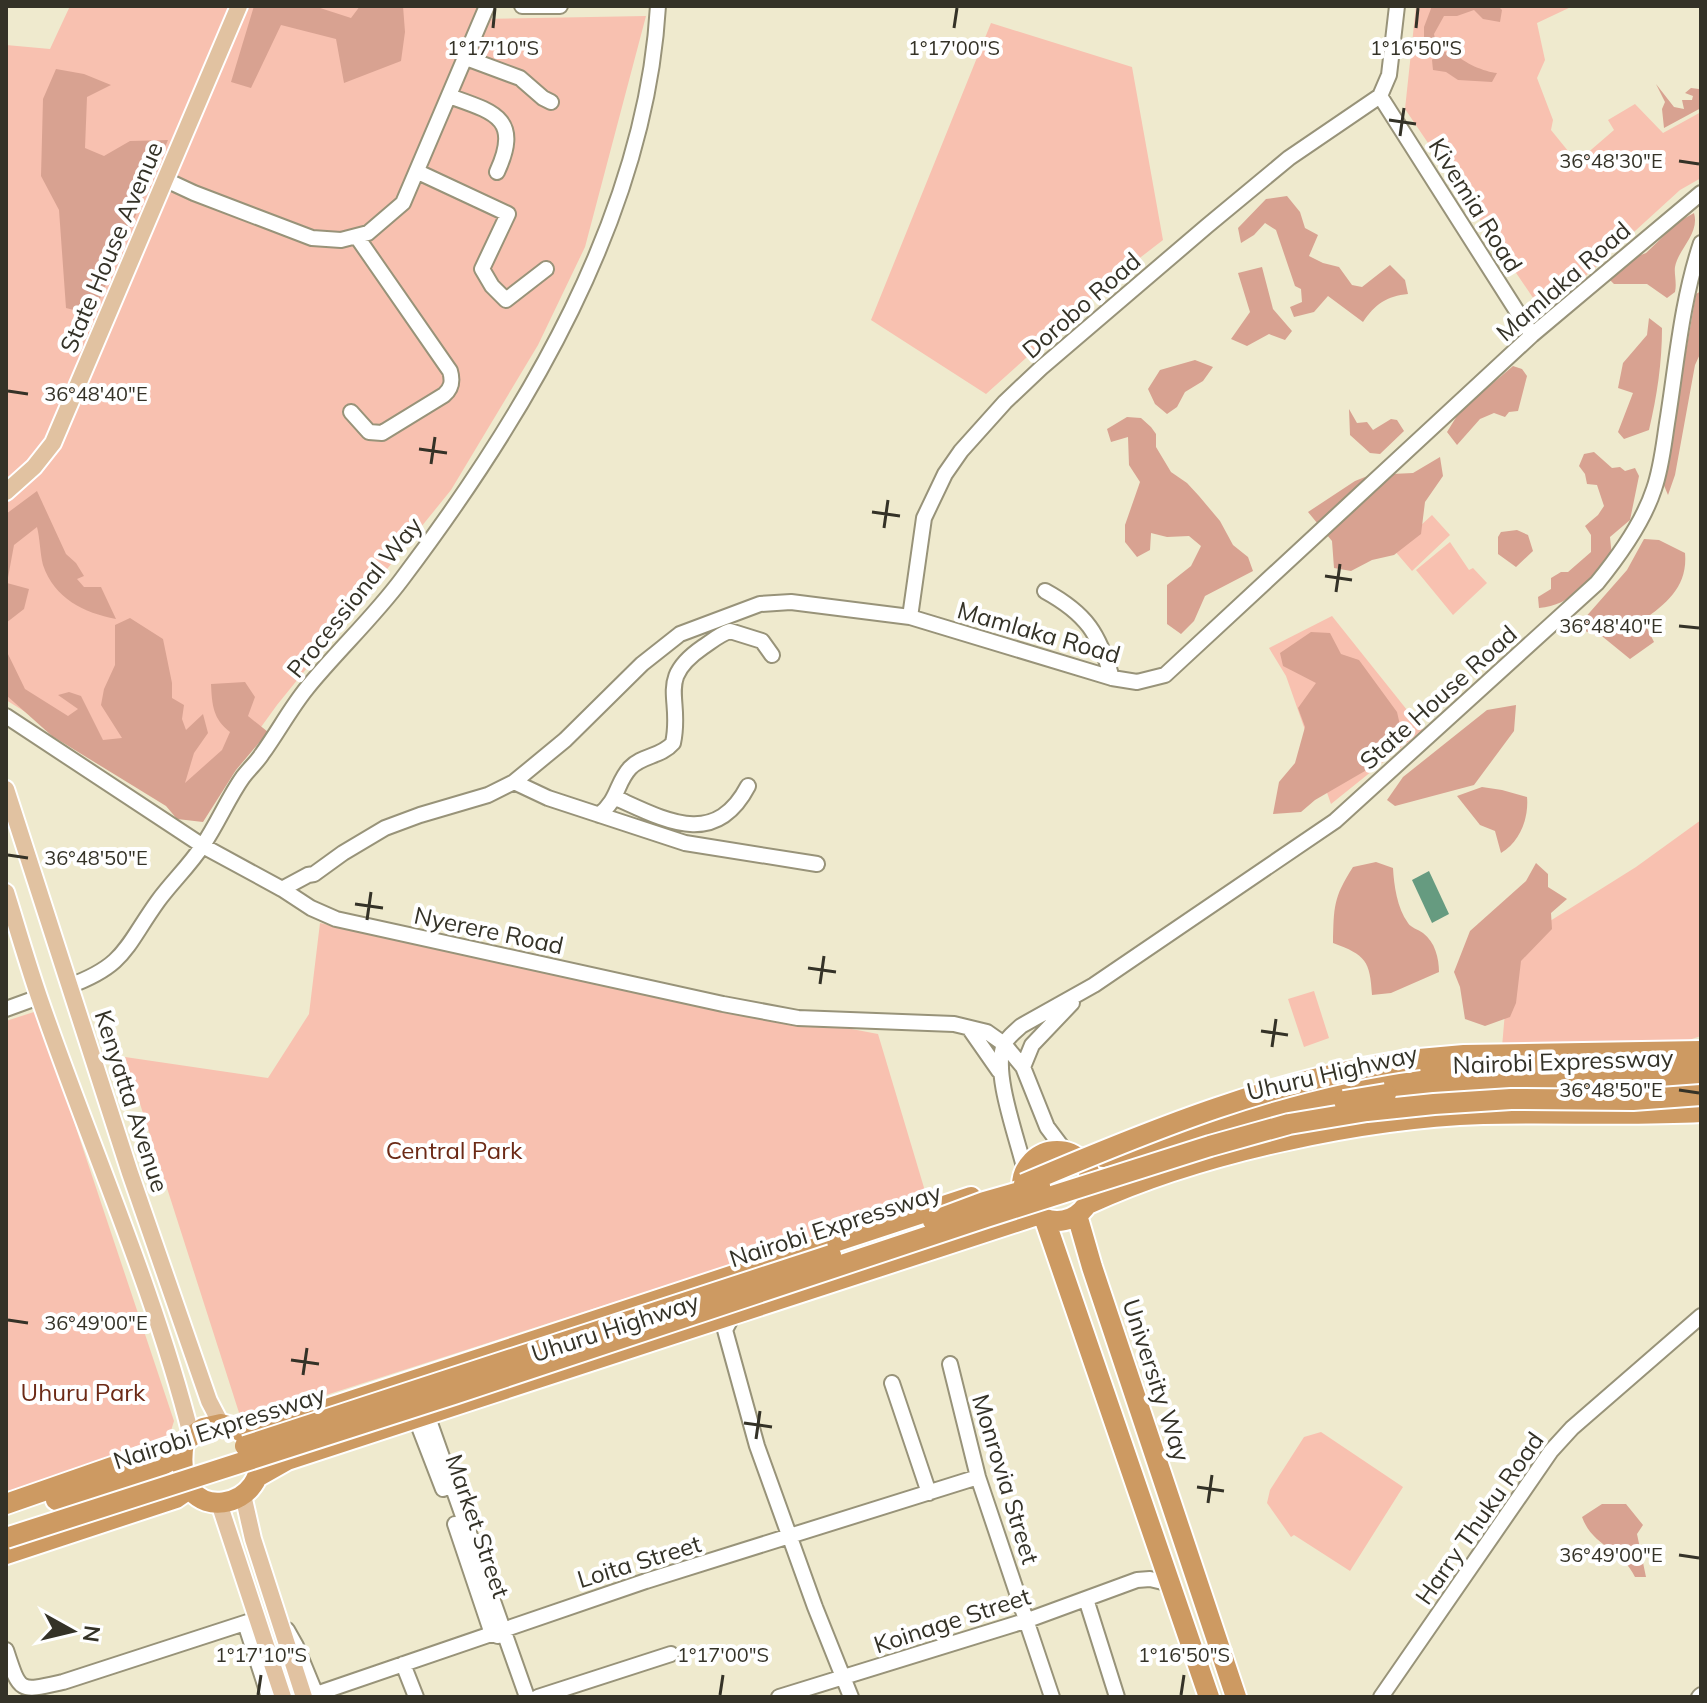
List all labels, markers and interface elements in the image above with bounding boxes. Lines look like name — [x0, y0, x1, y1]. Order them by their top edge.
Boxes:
text: 1°17'10"S — [447, 35, 539, 60]
text: 1°17'00"S — [908, 35, 1000, 60]
text: 1°16'50"S — [1370, 35, 1462, 60]
street label: Kivemia Road — [1423, 132, 1529, 278]
street label: State House Avenue — [53, 137, 169, 357]
text: 36°48'30"E — [1559, 148, 1663, 173]
street label: Mamlaka Road — [1490, 215, 1636, 347]
street label: Dorobo Road — [1016, 245, 1146, 365]
text: 36°48'40"E — [44, 381, 148, 406]
street label: Processional Way — [280, 510, 428, 684]
street label: Mamlaka Road — [954, 594, 1124, 670]
text: 36°48'40"E — [1559, 613, 1663, 638]
street label: State House Road — [1353, 619, 1523, 775]
text: 36°48'50"E — [44, 845, 148, 870]
street label: Nyerere Road — [412, 900, 566, 960]
street label: Kenyatta Avenue — [88, 1006, 176, 1196]
street label: Uhuru Highway — [1244, 1038, 1421, 1106]
street label: Nairobi Expressway — [1452, 1042, 1674, 1080]
text: 36°48'50"E — [1559, 1077, 1663, 1102]
park label: Central Park — [386, 1135, 523, 1165]
street label: Nairobi Expressway — [725, 1177, 945, 1273]
street label: Uhuru Highway — [527, 1286, 703, 1368]
street label: University Way — [1117, 1295, 1197, 1465]
text: 36°49'00"E — [44, 1310, 148, 1335]
park label: Uhuru Park — [21, 1377, 146, 1407]
street label: Nairobi Expressway — [109, 1379, 329, 1475]
street label: Monrovia Street — [966, 1390, 1046, 1568]
street label: Harry Thuku Road — [1408, 1426, 1550, 1610]
street label: Market Street — [439, 1450, 517, 1602]
street label: Loita Street — [574, 1528, 704, 1594]
text: 36°49'00"E — [1559, 1542, 1663, 1567]
street label: Koinage Street — [870, 1581, 1034, 1659]
north arrow — [32, 1591, 112, 1671]
text: N — [77, 1624, 107, 1644]
text: 1°17'10"S — [215, 1642, 307, 1667]
text: 1°17'00"S — [677, 1642, 769, 1667]
text: 1°16'50"S — [1138, 1642, 1230, 1667]

